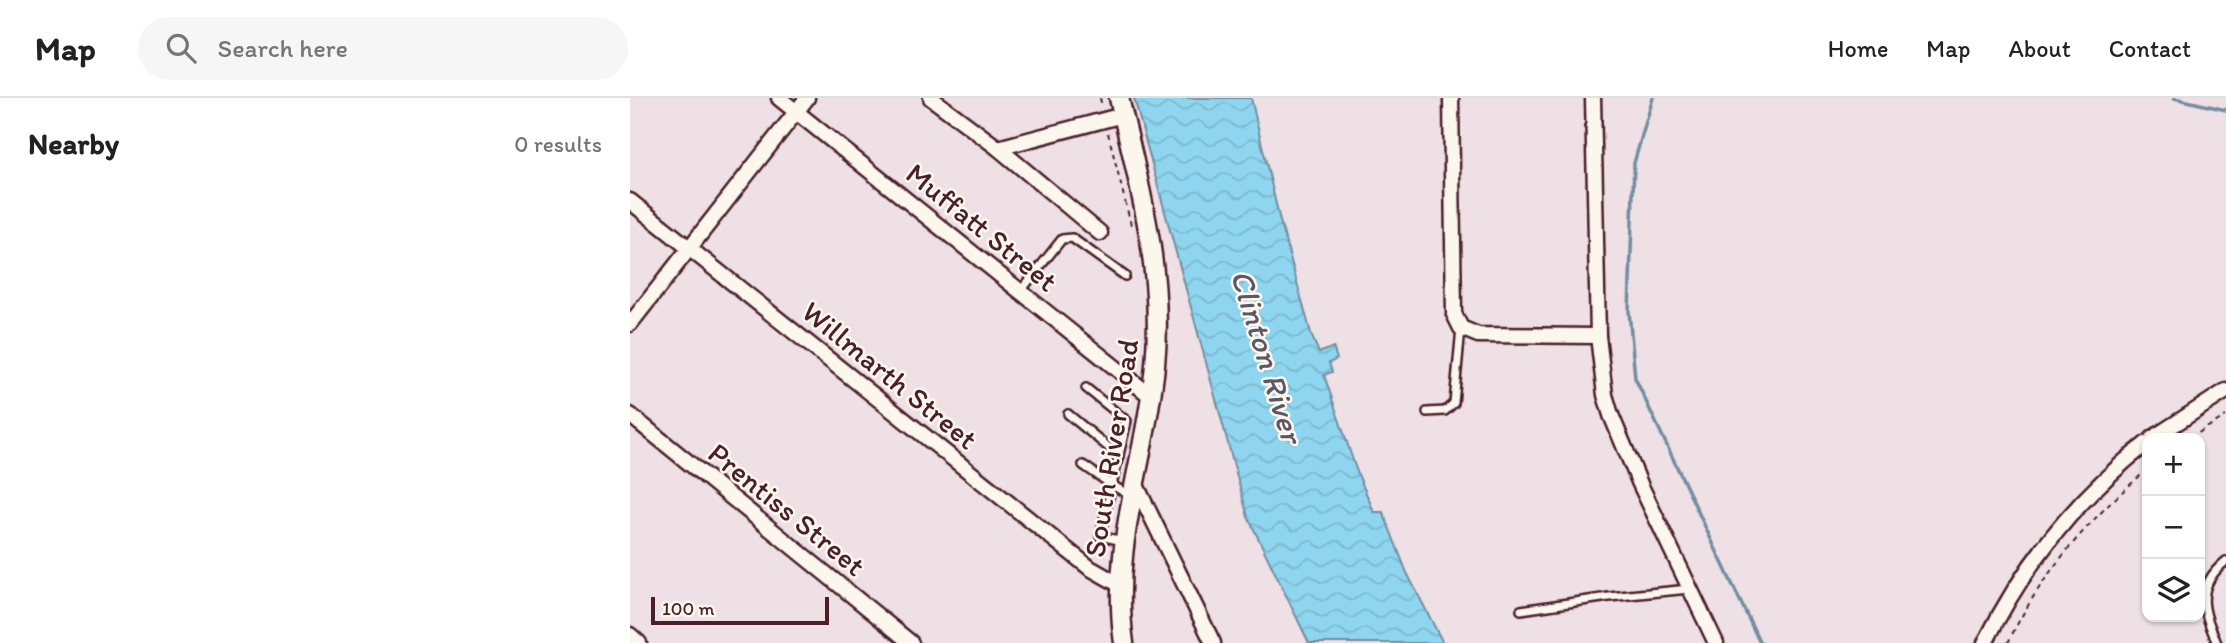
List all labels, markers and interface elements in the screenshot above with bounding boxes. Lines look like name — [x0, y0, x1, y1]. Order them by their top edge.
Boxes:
search box — [138, 17, 628, 80]
text: Map — [35, 29, 96, 68]
icon: search — [162, 29, 200, 67]
text: Search here — [218, 32, 348, 64]
text: Home — [1828, 34, 1888, 63]
text: Map — [1926, 34, 1970, 63]
text: About — [2008, 34, 2071, 63]
text: Contact — [2109, 34, 2191, 63]
text: Nearby — [28, 125, 119, 162]
text: 0 results — [514, 130, 602, 158]
street label: Muffatt Street — [899, 155, 1065, 299]
water label: Clinton River — [1223, 265, 1312, 450]
street label: Willmarth Street — [795, 293, 985, 457]
street label: South River Road — [1075, 336, 1147, 560]
map controls — [2142, 433, 2205, 622]
button: + — [2142, 433, 2205, 496]
street label: Prentiss Street — [701, 434, 873, 584]
button: − — [2142, 496, 2205, 559]
button: layers — [2142, 559, 2205, 622]
scale bar — [651, 594, 830, 626]
text: 100 m — [662, 597, 714, 620]

